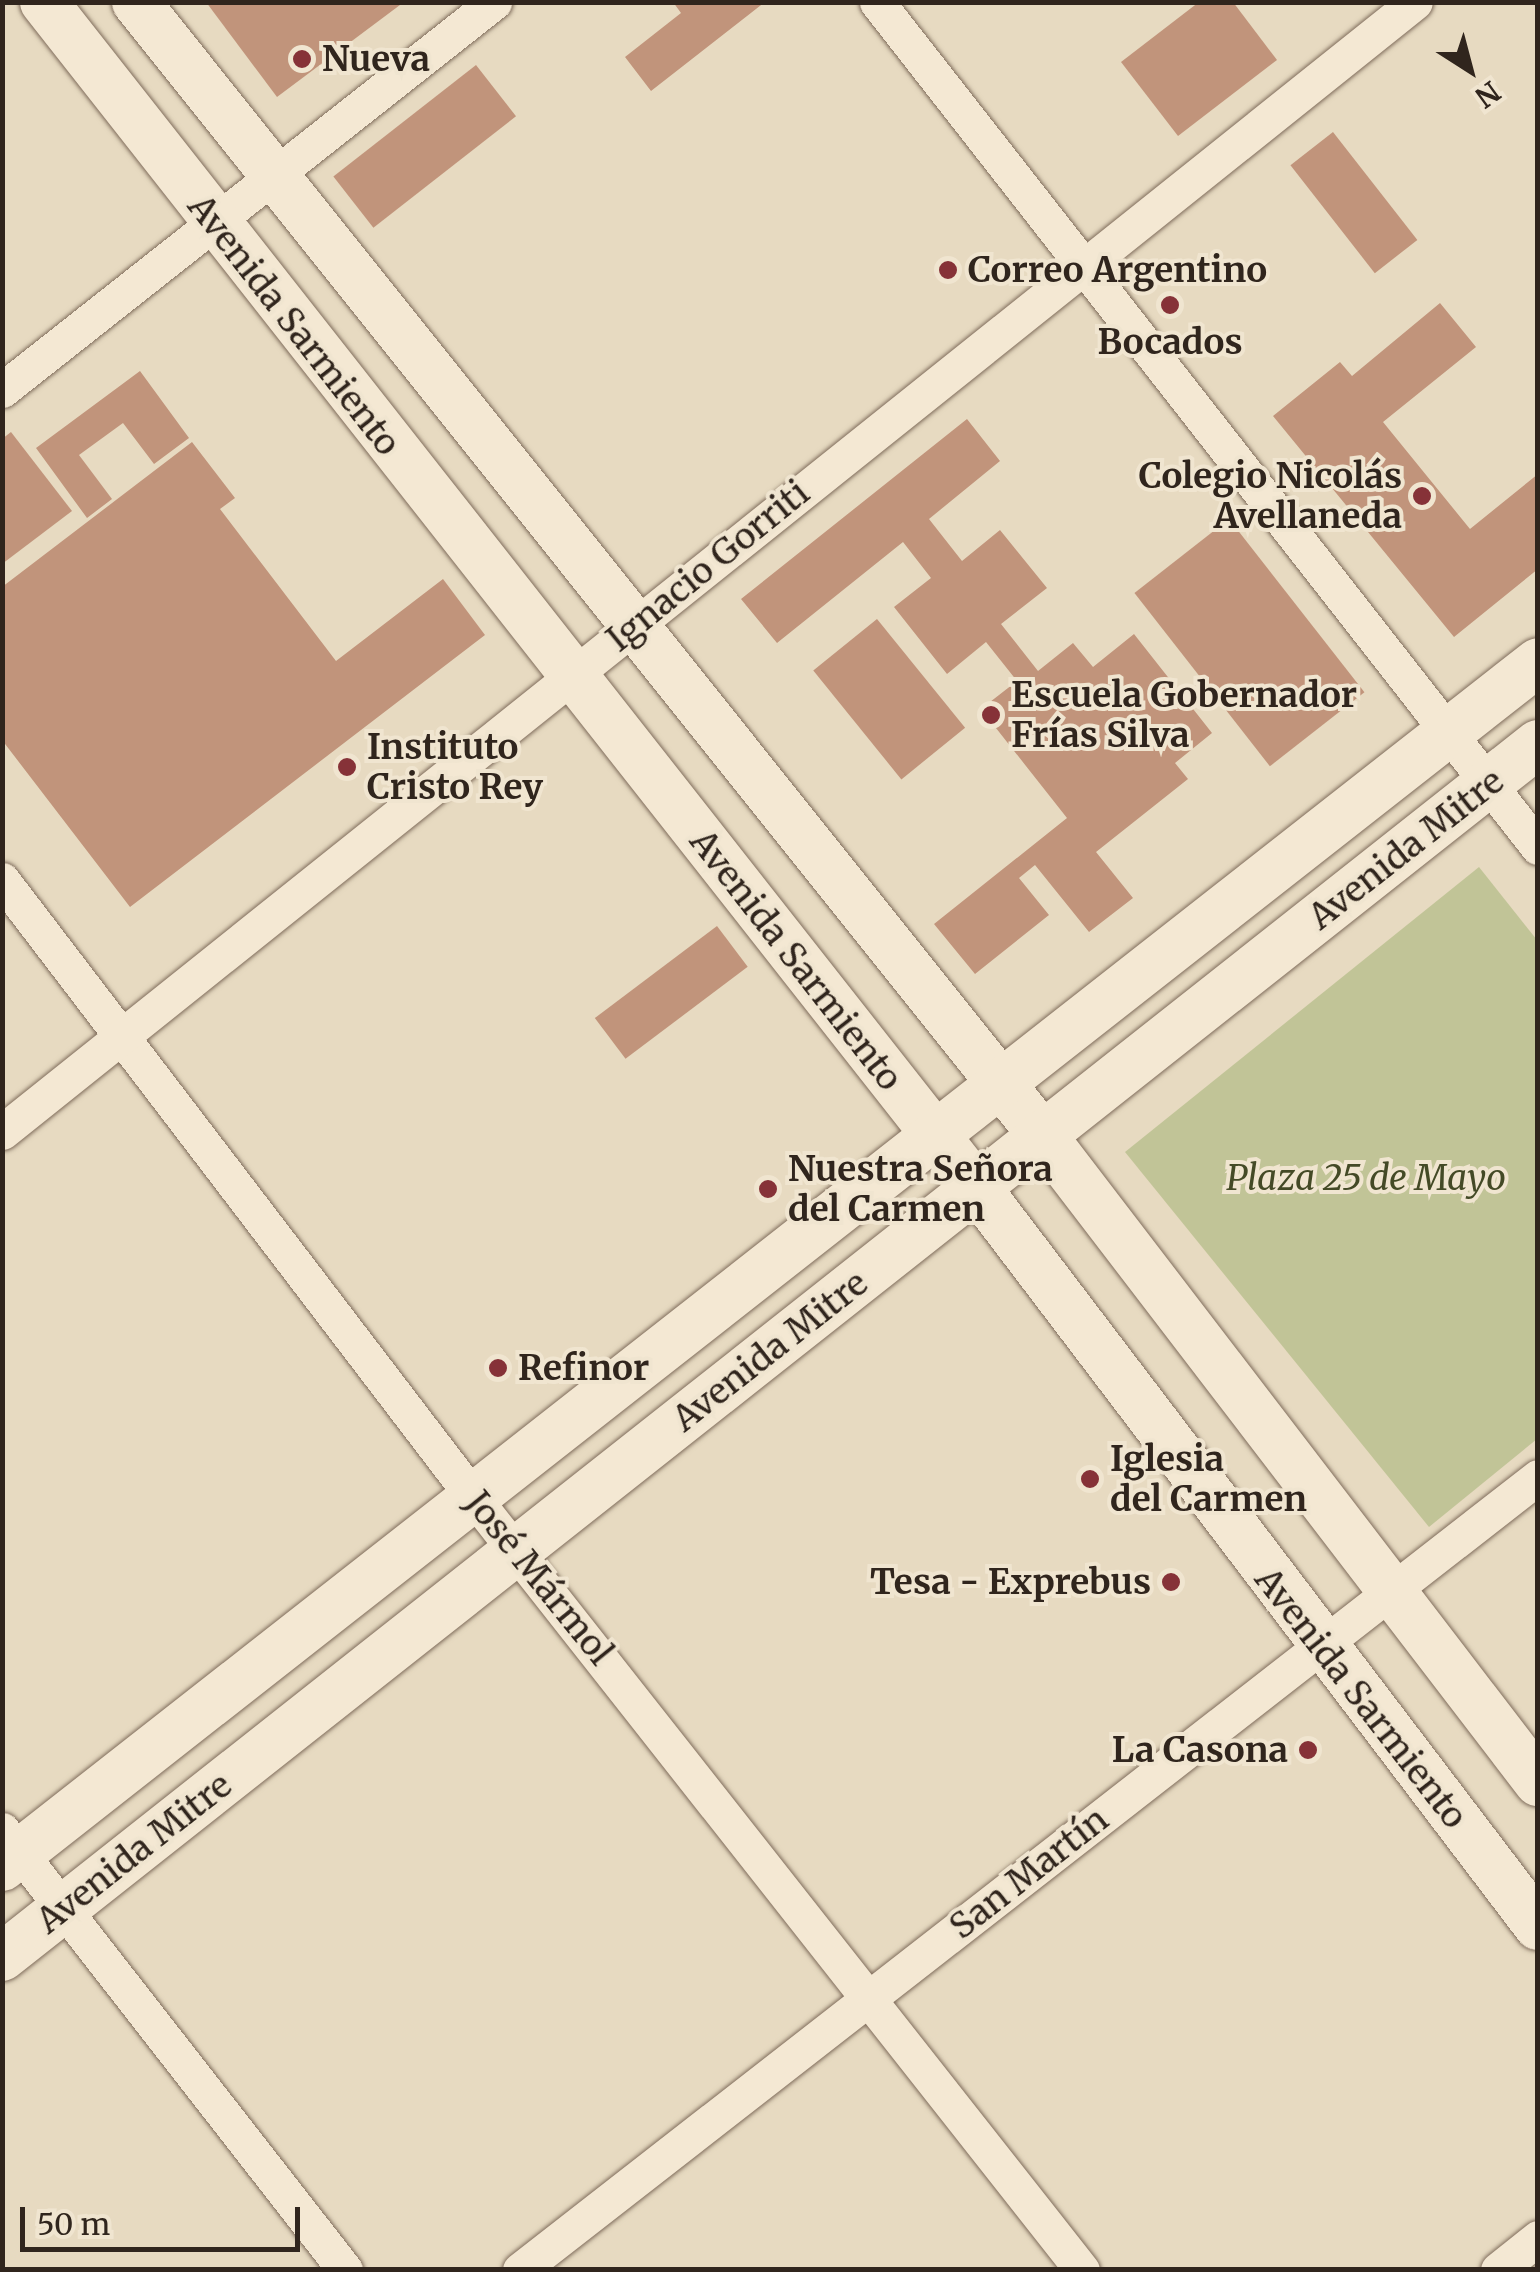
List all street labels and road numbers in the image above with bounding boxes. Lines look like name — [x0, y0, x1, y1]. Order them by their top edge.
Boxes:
street label: Avenida Sarmiento — [179, 186, 409, 464]
street label: Ignacio Gorriti — [599, 472, 817, 660]
street label: Avenida Mitre — [1300, 760, 1512, 938]
street label: Avenida Sarmiento — [681, 821, 911, 1099]
street label: Avenida Mitre — [664, 1262, 876, 1440]
street label: José Mármol — [456, 1483, 622, 1673]
street label: Avenida Sarmiento — [1246, 1559, 1476, 1837]
street label: Avenida Mitre — [28, 1764, 240, 1942]
street label: San Martín — [941, 1798, 1117, 1948]

